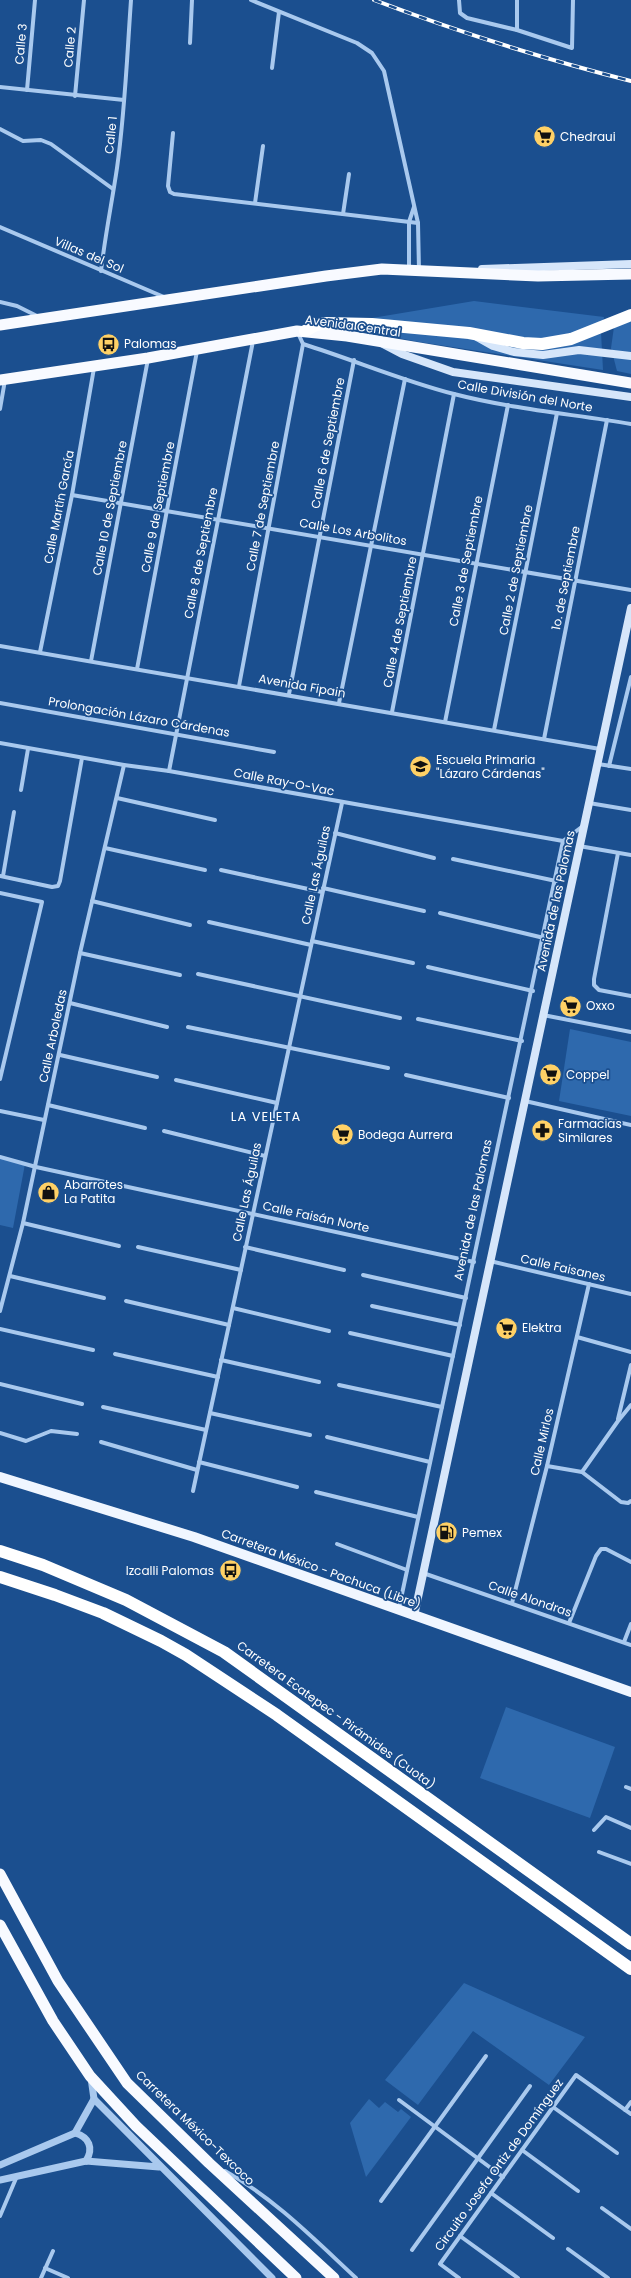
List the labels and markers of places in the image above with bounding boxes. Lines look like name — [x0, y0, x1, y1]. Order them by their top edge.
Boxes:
supermarket icon: Chedraui — [531, 124, 557, 150]
place label: Chedraui — [560, 128, 616, 145]
bus stop icon: Palomas — [96, 331, 122, 357]
place label: Palomas — [124, 335, 176, 352]
place label: Escuela Primaria "Lázaro Cárdenas" — [436, 751, 545, 782]
school or university icon: Escuela Primaria "Lázaro Cárdenas" — [408, 754, 434, 780]
supermarket icon: Oxxo — [558, 993, 584, 1019]
place label: Oxxo — [586, 997, 615, 1014]
supermarket icon: Coppel — [537, 1062, 563, 1088]
place label: Coppel — [566, 1066, 610, 1083]
place label: Farmacias Similares — [558, 1115, 622, 1146]
pharmacy icon: Farmacias Similares — [529, 1118, 555, 1144]
supermarket icon: Bodega Aurrera — [329, 1122, 355, 1148]
place label: Bodega Aurrera — [358, 1126, 453, 1143]
place label: Abarrotes La Patita — [64, 1176, 123, 1207]
shop icon: Abarrotes La Patita — [35, 1179, 61, 1205]
supermarket icon: Elektra — [493, 1315, 519, 1341]
place label: Elektra — [522, 1319, 562, 1336]
fuel station icon: Pemex — [434, 1520, 460, 1546]
place label: Pemex — [462, 1524, 502, 1541]
bus stop icon: Izcalli Palomas — [217, 1558, 243, 1584]
place label: Izcalli Palomas — [126, 1562, 214, 1579]

